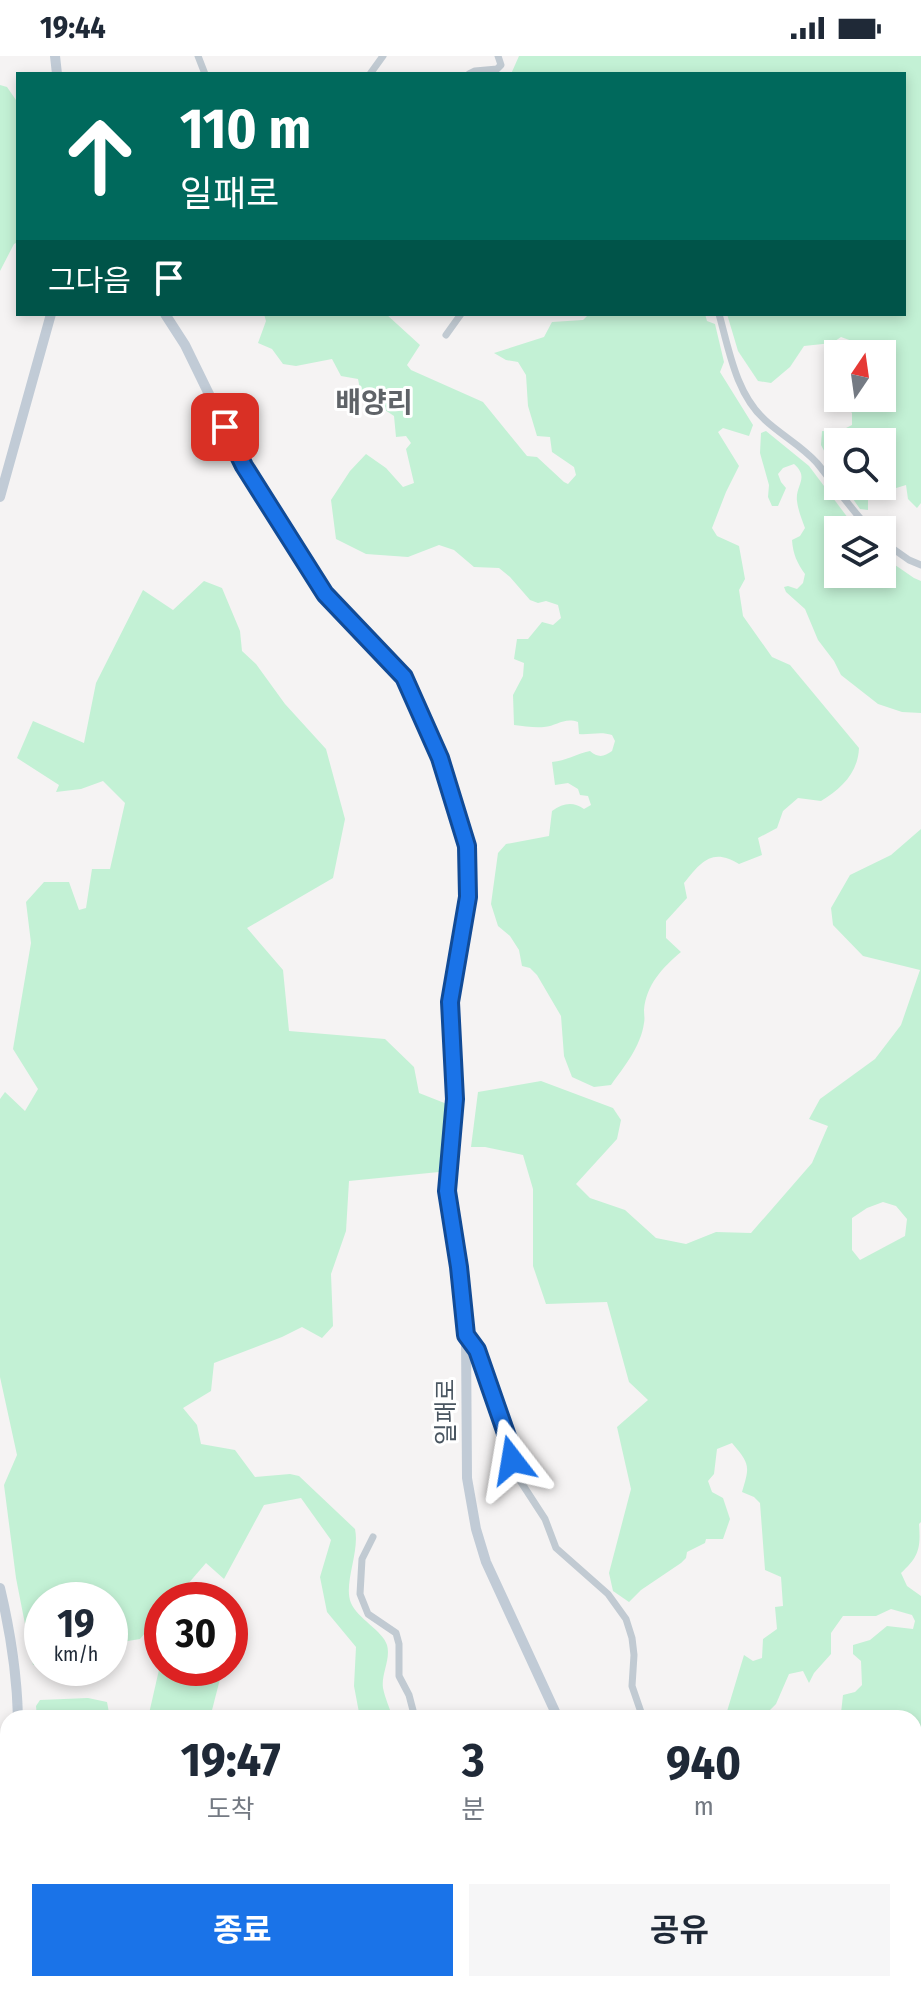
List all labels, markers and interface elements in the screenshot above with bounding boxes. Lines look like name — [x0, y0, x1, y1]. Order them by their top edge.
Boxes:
text: 19:44 — [40, 10, 106, 46]
text: 110 m — [180, 96, 311, 163]
icon: ahead — [48, 104, 152, 208]
text: 일패로 — [180, 172, 279, 216]
icon: arrive — [147, 256, 191, 300]
text: 그다음 — [48, 263, 131, 299]
north arrow — [824, 340, 896, 412]
map controls — [824, 340, 896, 588]
district label: 배양리 — [335, 386, 413, 419]
pin — [191, 393, 259, 461]
icon: arrive — [203, 405, 247, 449]
button: search — [824, 428, 896, 500]
button: layers — [824, 516, 896, 588]
street label: 일패로 — [432, 1379, 460, 1445]
position arrow — [470, 1418, 554, 1502]
speed limit sign: 30 — [144, 1582, 248, 1686]
text: 19 — [57, 1600, 95, 1648]
text: km/h — [54, 1642, 98, 1666]
text: 19:47 — [181, 1731, 281, 1789]
text: 3 — [462, 1731, 485, 1789]
text: 940 — [666, 1734, 741, 1792]
text: m — [694, 1791, 714, 1822]
text: 도착 — [207, 1794, 255, 1825]
text: 분 — [461, 1794, 485, 1825]
button: 종료 — [32, 1884, 453, 1976]
button: 공유 — [469, 1884, 890, 1976]

